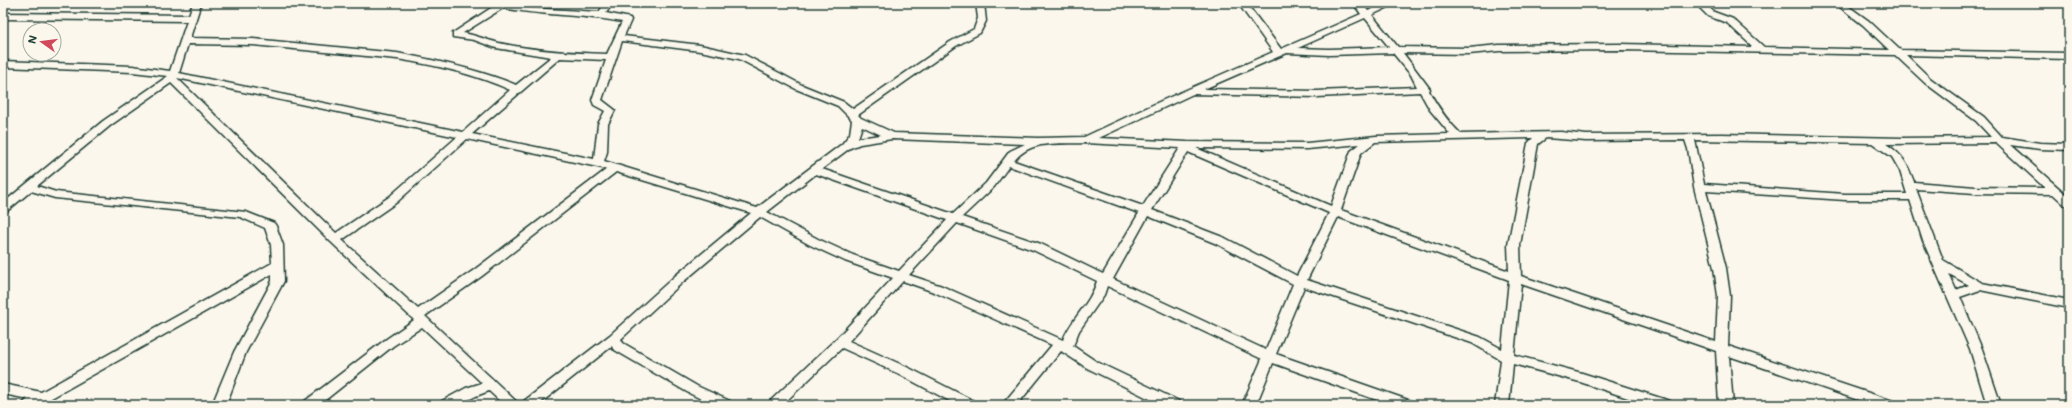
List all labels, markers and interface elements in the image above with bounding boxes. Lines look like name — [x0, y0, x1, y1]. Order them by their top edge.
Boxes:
north arrow — [22, 22, 62, 62]
text: N — [24, 34, 40, 45]

